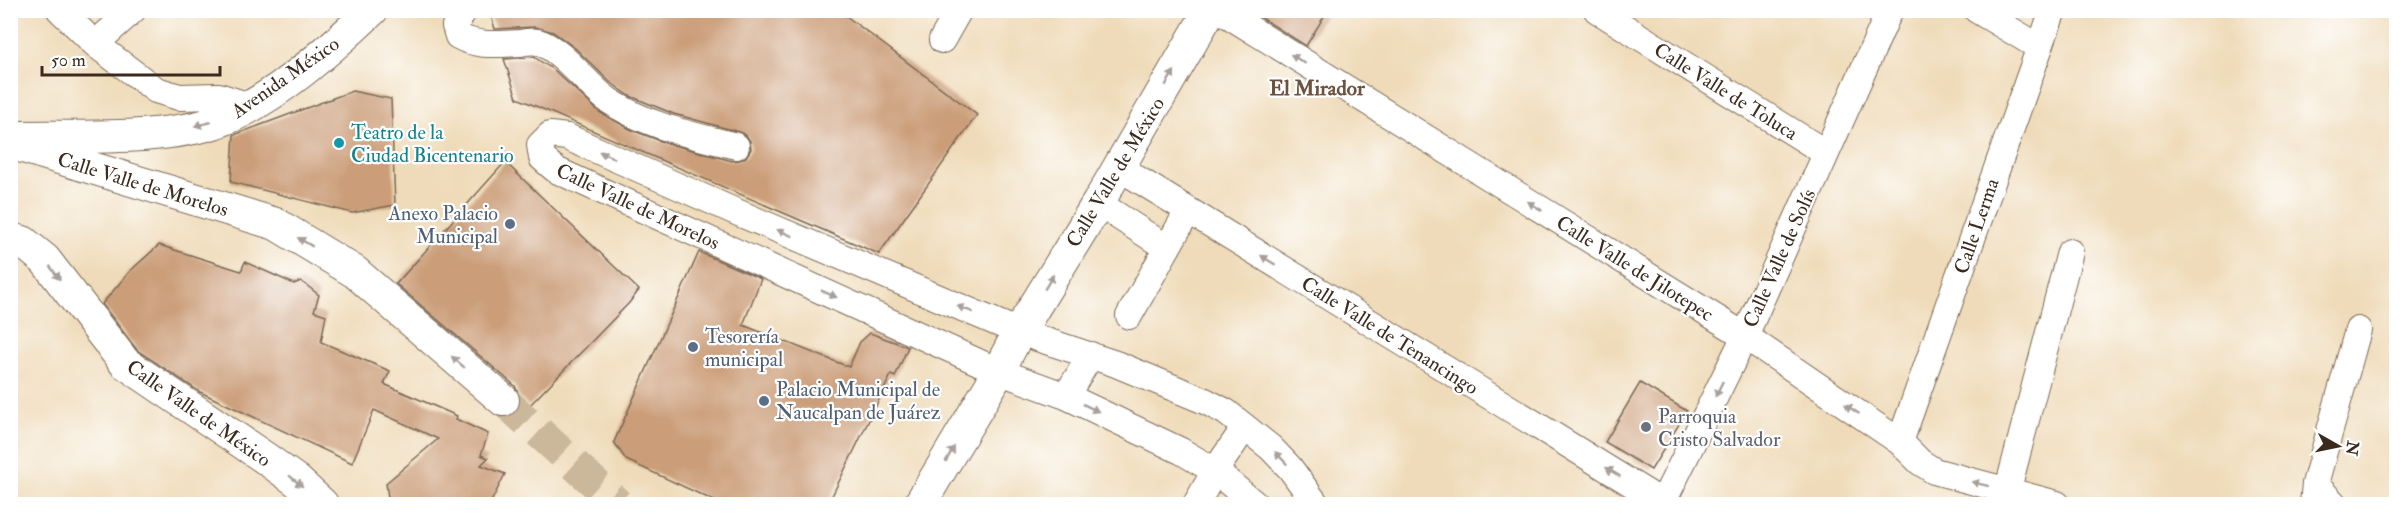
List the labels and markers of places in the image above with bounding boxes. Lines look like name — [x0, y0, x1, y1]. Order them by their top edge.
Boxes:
place label: Teatro de la Ciudad Bicentenario — [351, 120, 514, 168]
marker: Teatro de la Ciudad Bicentenario — [332, 136, 346, 150]
place label: Anexo Palacio Municipal — [387, 201, 498, 250]
marker: Anexo Palacio Municipal — [503, 217, 517, 231]
place label: Tesorería municipal — [705, 324, 783, 373]
marker: Tesorería municipal — [686, 340, 700, 354]
place label: Palacio Municipal de Naucalpan de Juárez — [776, 377, 941, 426]
marker: Palacio Municipal de Naucalpan de Juárez — [757, 394, 771, 408]
place label: Parroquia Cristo Salvador — [1658, 404, 1781, 452]
marker: Parroquia Cristo Salvador — [1639, 420, 1653, 434]

